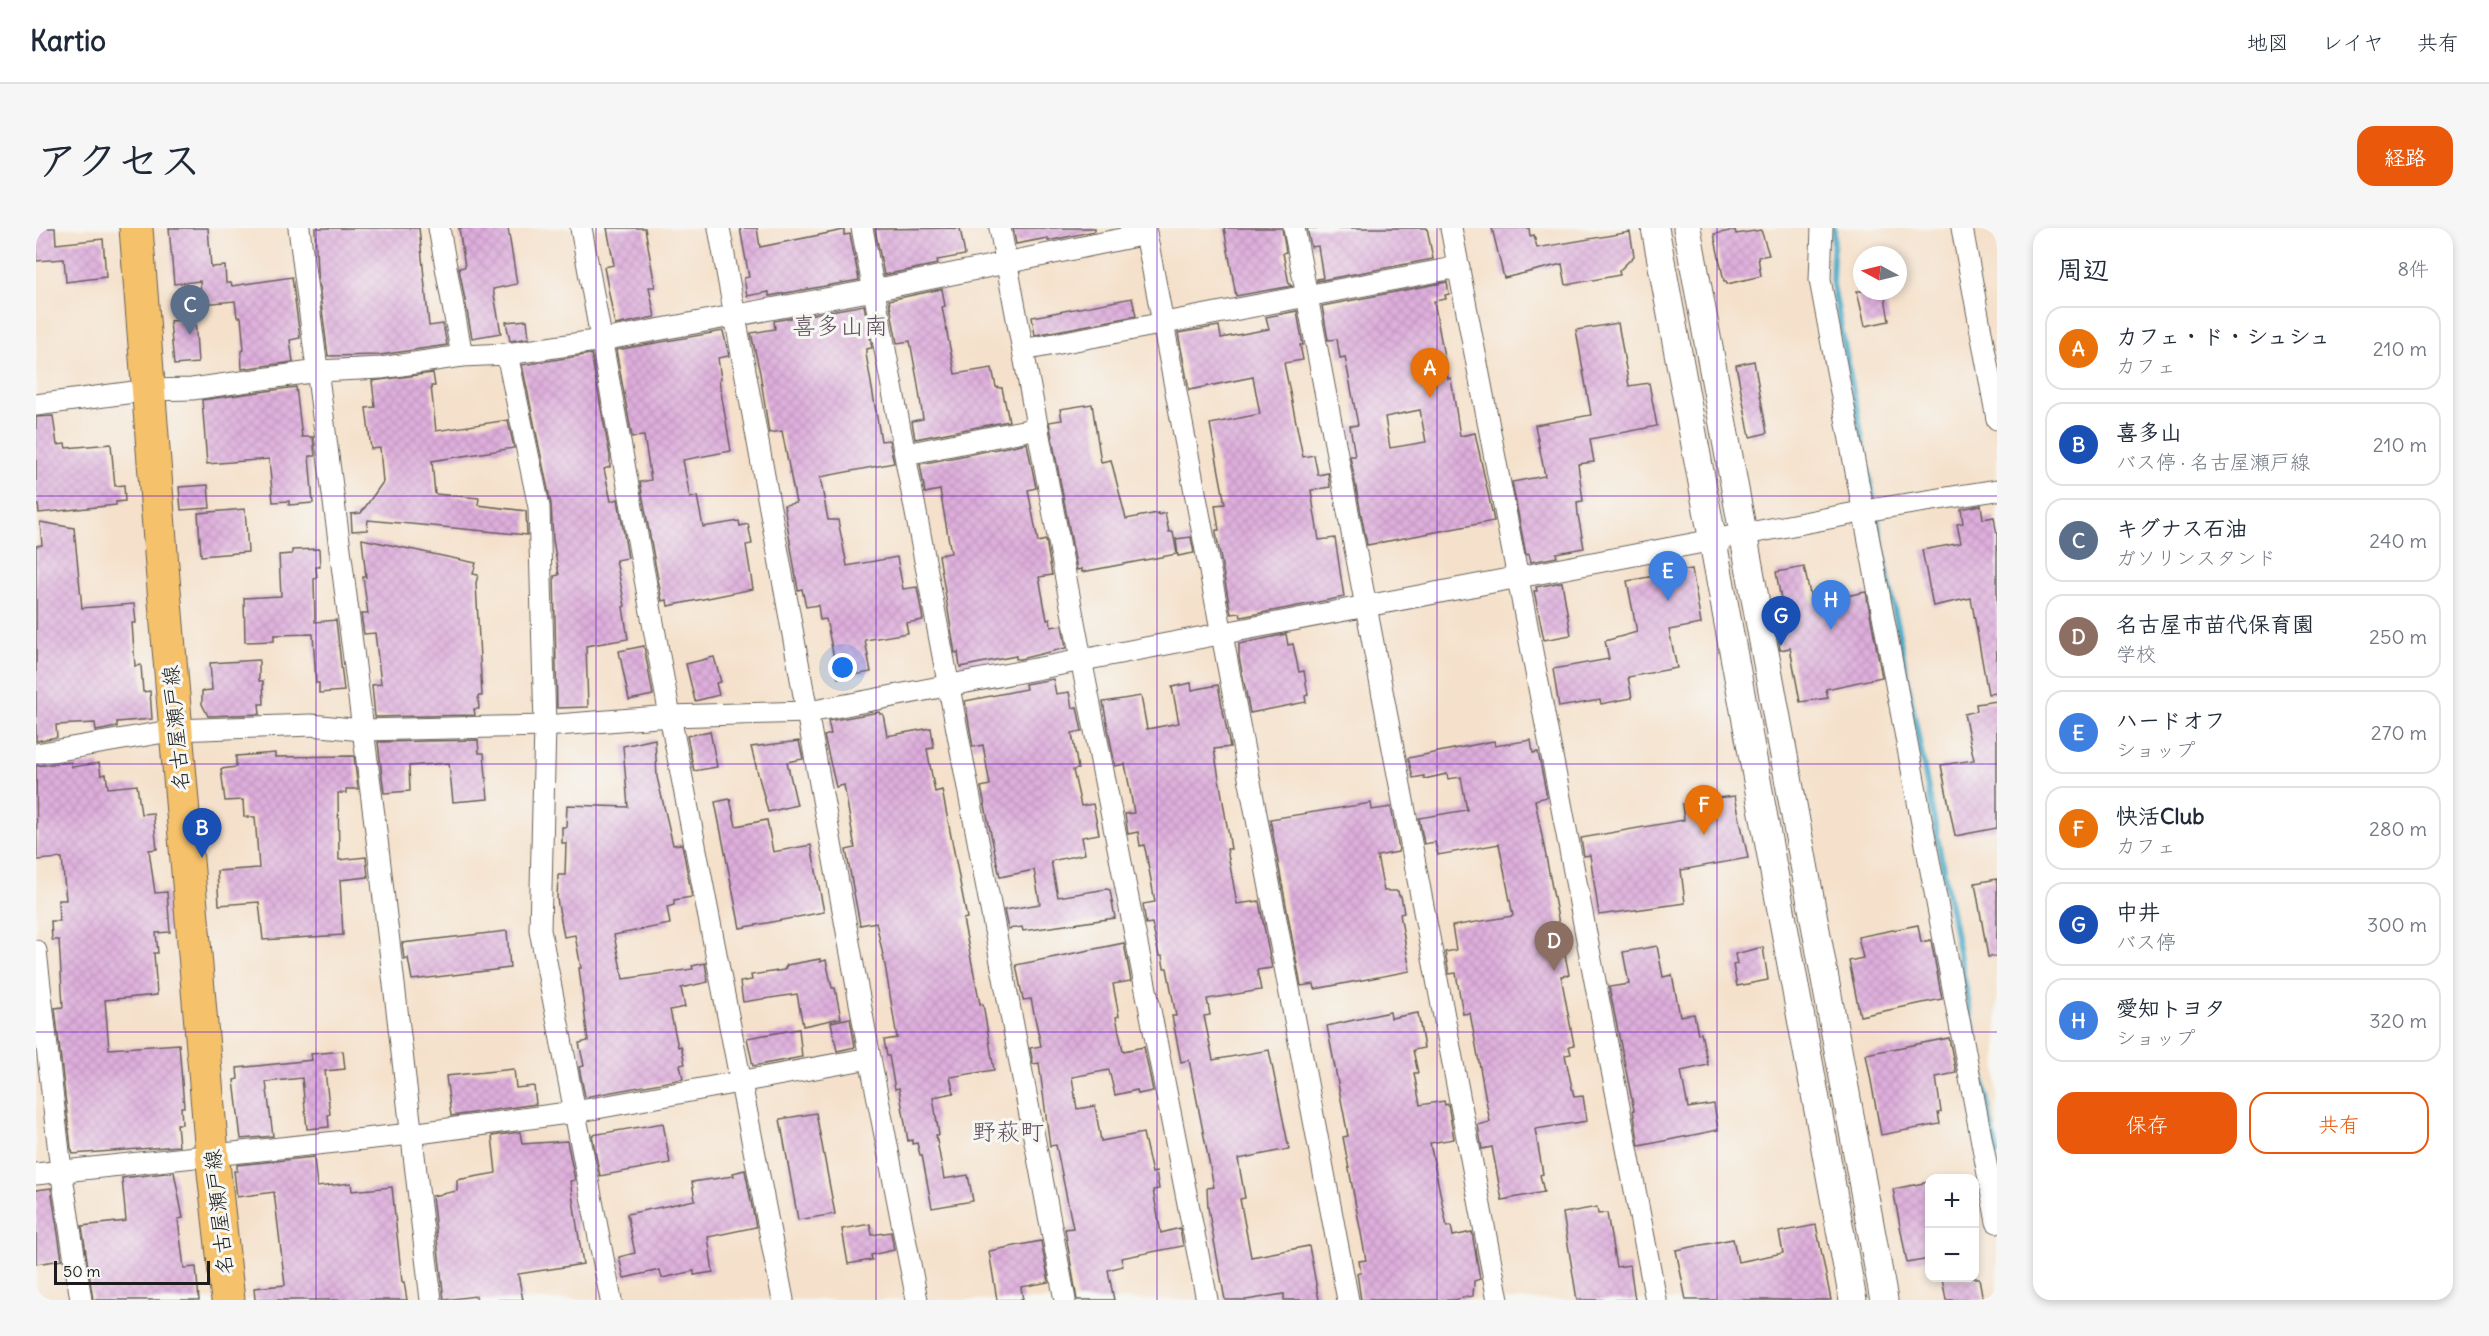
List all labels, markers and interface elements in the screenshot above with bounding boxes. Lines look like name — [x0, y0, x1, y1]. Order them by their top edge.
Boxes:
text: Kartio — [30, 23, 106, 59]
text: 地図 — [2247, 29, 2289, 56]
text: レイヤ — [2322, 29, 2384, 56]
text: 共有 — [2417, 29, 2459, 56]
button: 経路 — [2357, 126, 2453, 186]
text: アクセス — [36, 134, 201, 186]
north arrow — [1853, 246, 1907, 300]
text: 周辺 — [2057, 253, 2109, 286]
text: 8件 — [2397, 256, 2429, 281]
pin: C — [170, 285, 210, 335]
district label: 喜多山南 — [792, 310, 888, 340]
text: カフェ・ド・シュシュ — [2116, 322, 2331, 350]
text: A — [2072, 336, 2085, 361]
text: 210 m — [2373, 336, 2427, 361]
pin: A — [1410, 348, 1450, 398]
text: カフェ — [2116, 353, 2176, 378]
text: 喜多山 — [2116, 418, 2182, 446]
text: B — [2072, 432, 2085, 457]
text: 210 m — [2373, 432, 2427, 457]
text: バス停 · 名古屋瀬戸線 — [2116, 449, 2310, 474]
text: キグナス石油 — [2116, 514, 2248, 542]
text: C — [2072, 528, 2085, 553]
text: 240 m — [2369, 528, 2427, 553]
text: ガソリンスタンド — [2116, 545, 2276, 570]
pin: E — [1648, 552, 1688, 601]
pin: H — [1812, 580, 1850, 630]
pin: G — [1762, 596, 1800, 646]
text: 名古屋市苗代保育園 — [2116, 610, 2314, 638]
text: D — [2071, 624, 2086, 649]
text: 250 m — [2369, 624, 2427, 649]
text: 学校 — [2116, 641, 2156, 666]
your location — [828, 653, 857, 682]
street label: 名古屋瀬戸線 — [157, 664, 194, 792]
text: ハードオフ — [2116, 706, 2226, 734]
text: E — [2073, 720, 2084, 745]
text: 270 m — [2371, 720, 2427, 745]
text: ショップ — [2116, 737, 2195, 762]
pin: F — [1684, 786, 1724, 835]
text: 快活Club — [2116, 802, 2204, 830]
pin: B — [182, 808, 222, 858]
text: F — [2073, 816, 2084, 841]
text: 280 m — [2369, 816, 2427, 841]
text: カフェ — [2116, 833, 2176, 858]
text: 中井 — [2116, 898, 2160, 926]
text: G — [2071, 912, 2086, 937]
text: 300 m — [2367, 912, 2427, 937]
pin: D — [1534, 922, 1574, 971]
text: バス停 — [2116, 929, 2176, 954]
text: 愛知トヨタ — [2116, 994, 2226, 1022]
text: H — [2071, 1008, 2086, 1033]
text: 320 m — [2369, 1008, 2427, 1033]
text: ショップ — [2116, 1025, 2195, 1050]
button: 保存 — [2057, 1092, 2237, 1154]
button: 共有 — [2249, 1092, 2429, 1154]
district label: 野萩町 — [972, 1116, 1044, 1146]
street label: 名古屋瀬戸線 — [198, 1148, 239, 1276]
map controls — [1925, 1174, 1979, 1282]
button: + — [1925, 1174, 1979, 1228]
button: − — [1925, 1228, 1979, 1282]
scale bar — [54, 1258, 210, 1286]
text: 50 m — [63, 1261, 101, 1281]

